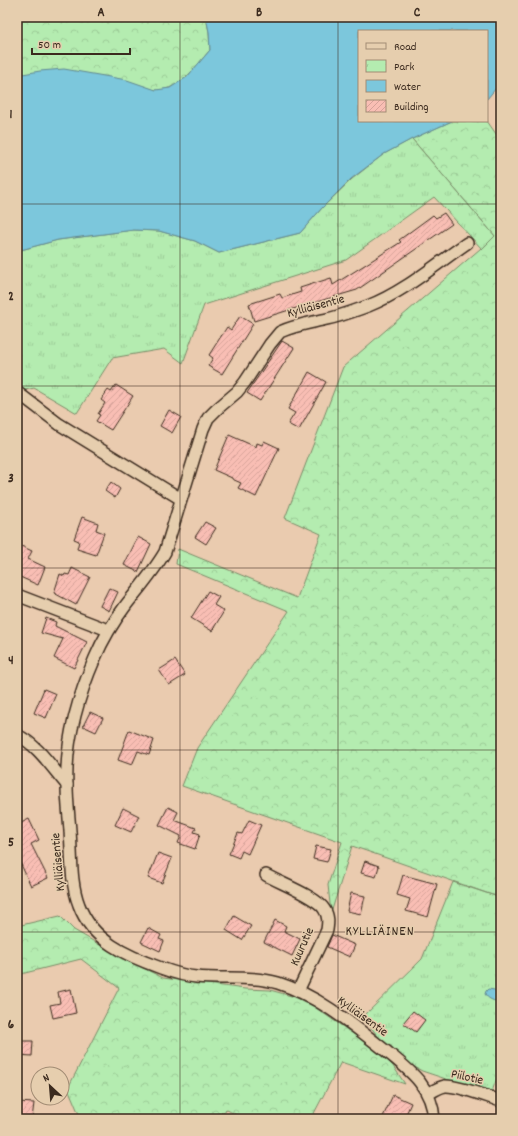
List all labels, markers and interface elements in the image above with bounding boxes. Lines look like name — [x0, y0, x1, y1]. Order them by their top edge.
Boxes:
text: A — [97, 4, 105, 23]
text: B — [256, 4, 262, 23]
text: C — [414, 4, 421, 23]
scale bar — [32, 30, 130, 56]
legend — [358, 30, 488, 122]
text: 50 m — [38, 37, 61, 54]
text: Road — [394, 39, 416, 56]
text: Park — [394, 59, 415, 76]
text: Water — [394, 79, 421, 96]
text: Building — [394, 99, 429, 116]
text: 1 — [10, 106, 13, 125]
text: 2 — [8, 288, 14, 307]
street label: Kylliäisentie — [285, 290, 347, 324]
text: 3 — [8, 470, 14, 489]
text: 4 — [8, 652, 14, 671]
street label: Kylliäisentie — [47, 832, 71, 892]
text: 5 — [8, 834, 14, 853]
district label: KYLLIÄINEN — [345, 922, 415, 942]
street label: Kuurutie — [286, 924, 320, 969]
street label: Kylliäisentie — [333, 992, 392, 1042]
text: 6 — [8, 1016, 15, 1035]
street label: Piilotie — [449, 1065, 485, 1091]
north arrow — [30, 1066, 70, 1106]
text: N — [41, 1070, 53, 1087]

